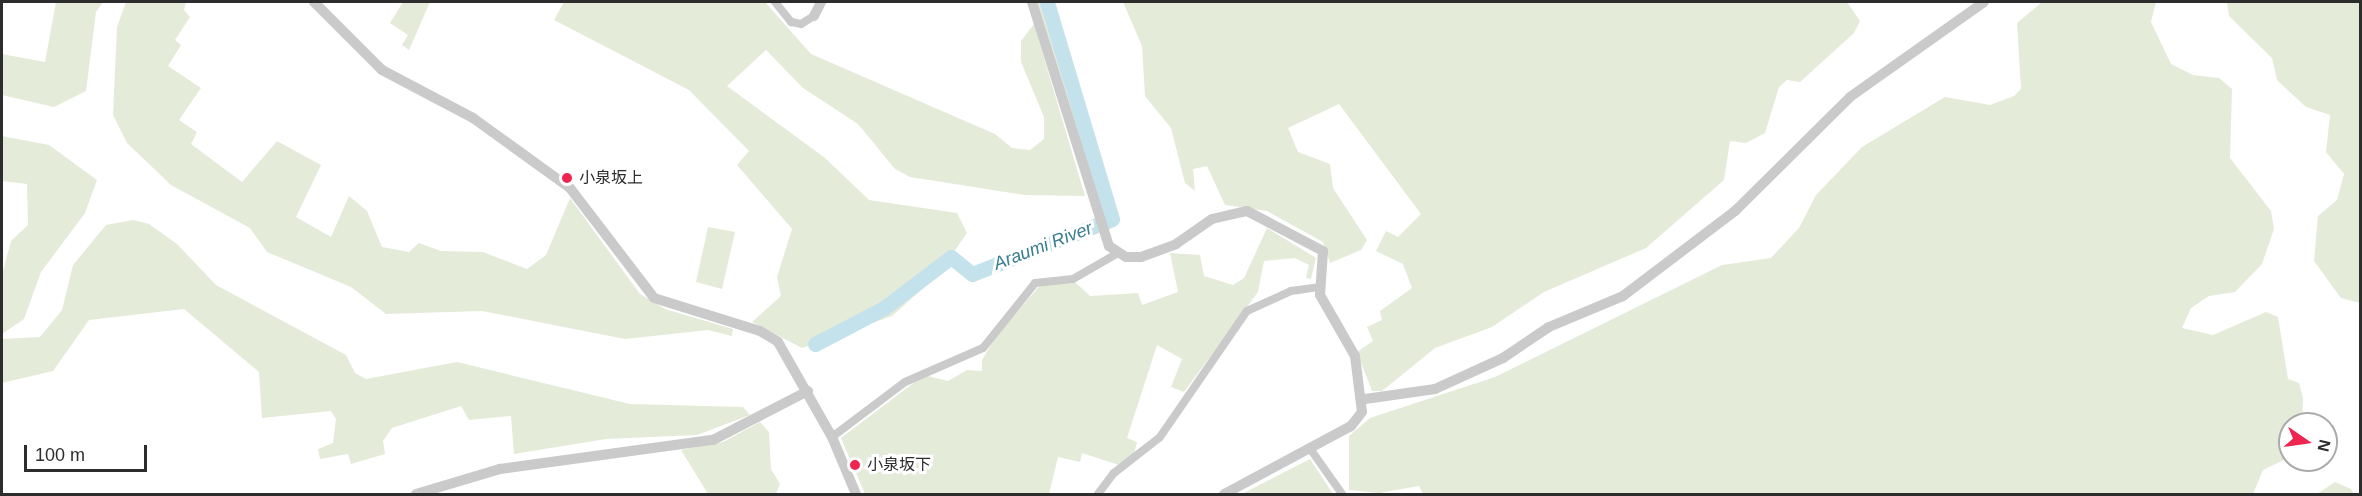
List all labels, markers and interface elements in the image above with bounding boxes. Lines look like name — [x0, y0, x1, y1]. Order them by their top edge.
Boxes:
place label: 小泉坂上 — [579, 168, 643, 188]
marker: 小泉坂上 — [560, 171, 574, 185]
water label: Araumi River — [991, 217, 1095, 275]
north arrow — [2278, 412, 2338, 472]
scale bar — [27, 433, 150, 471]
text: N — [2314, 438, 2334, 453]
text: 100 m — [35, 445, 85, 465]
place label: 小泉坂下 — [867, 455, 931, 475]
marker: 小泉坂下 — [848, 458, 862, 472]

